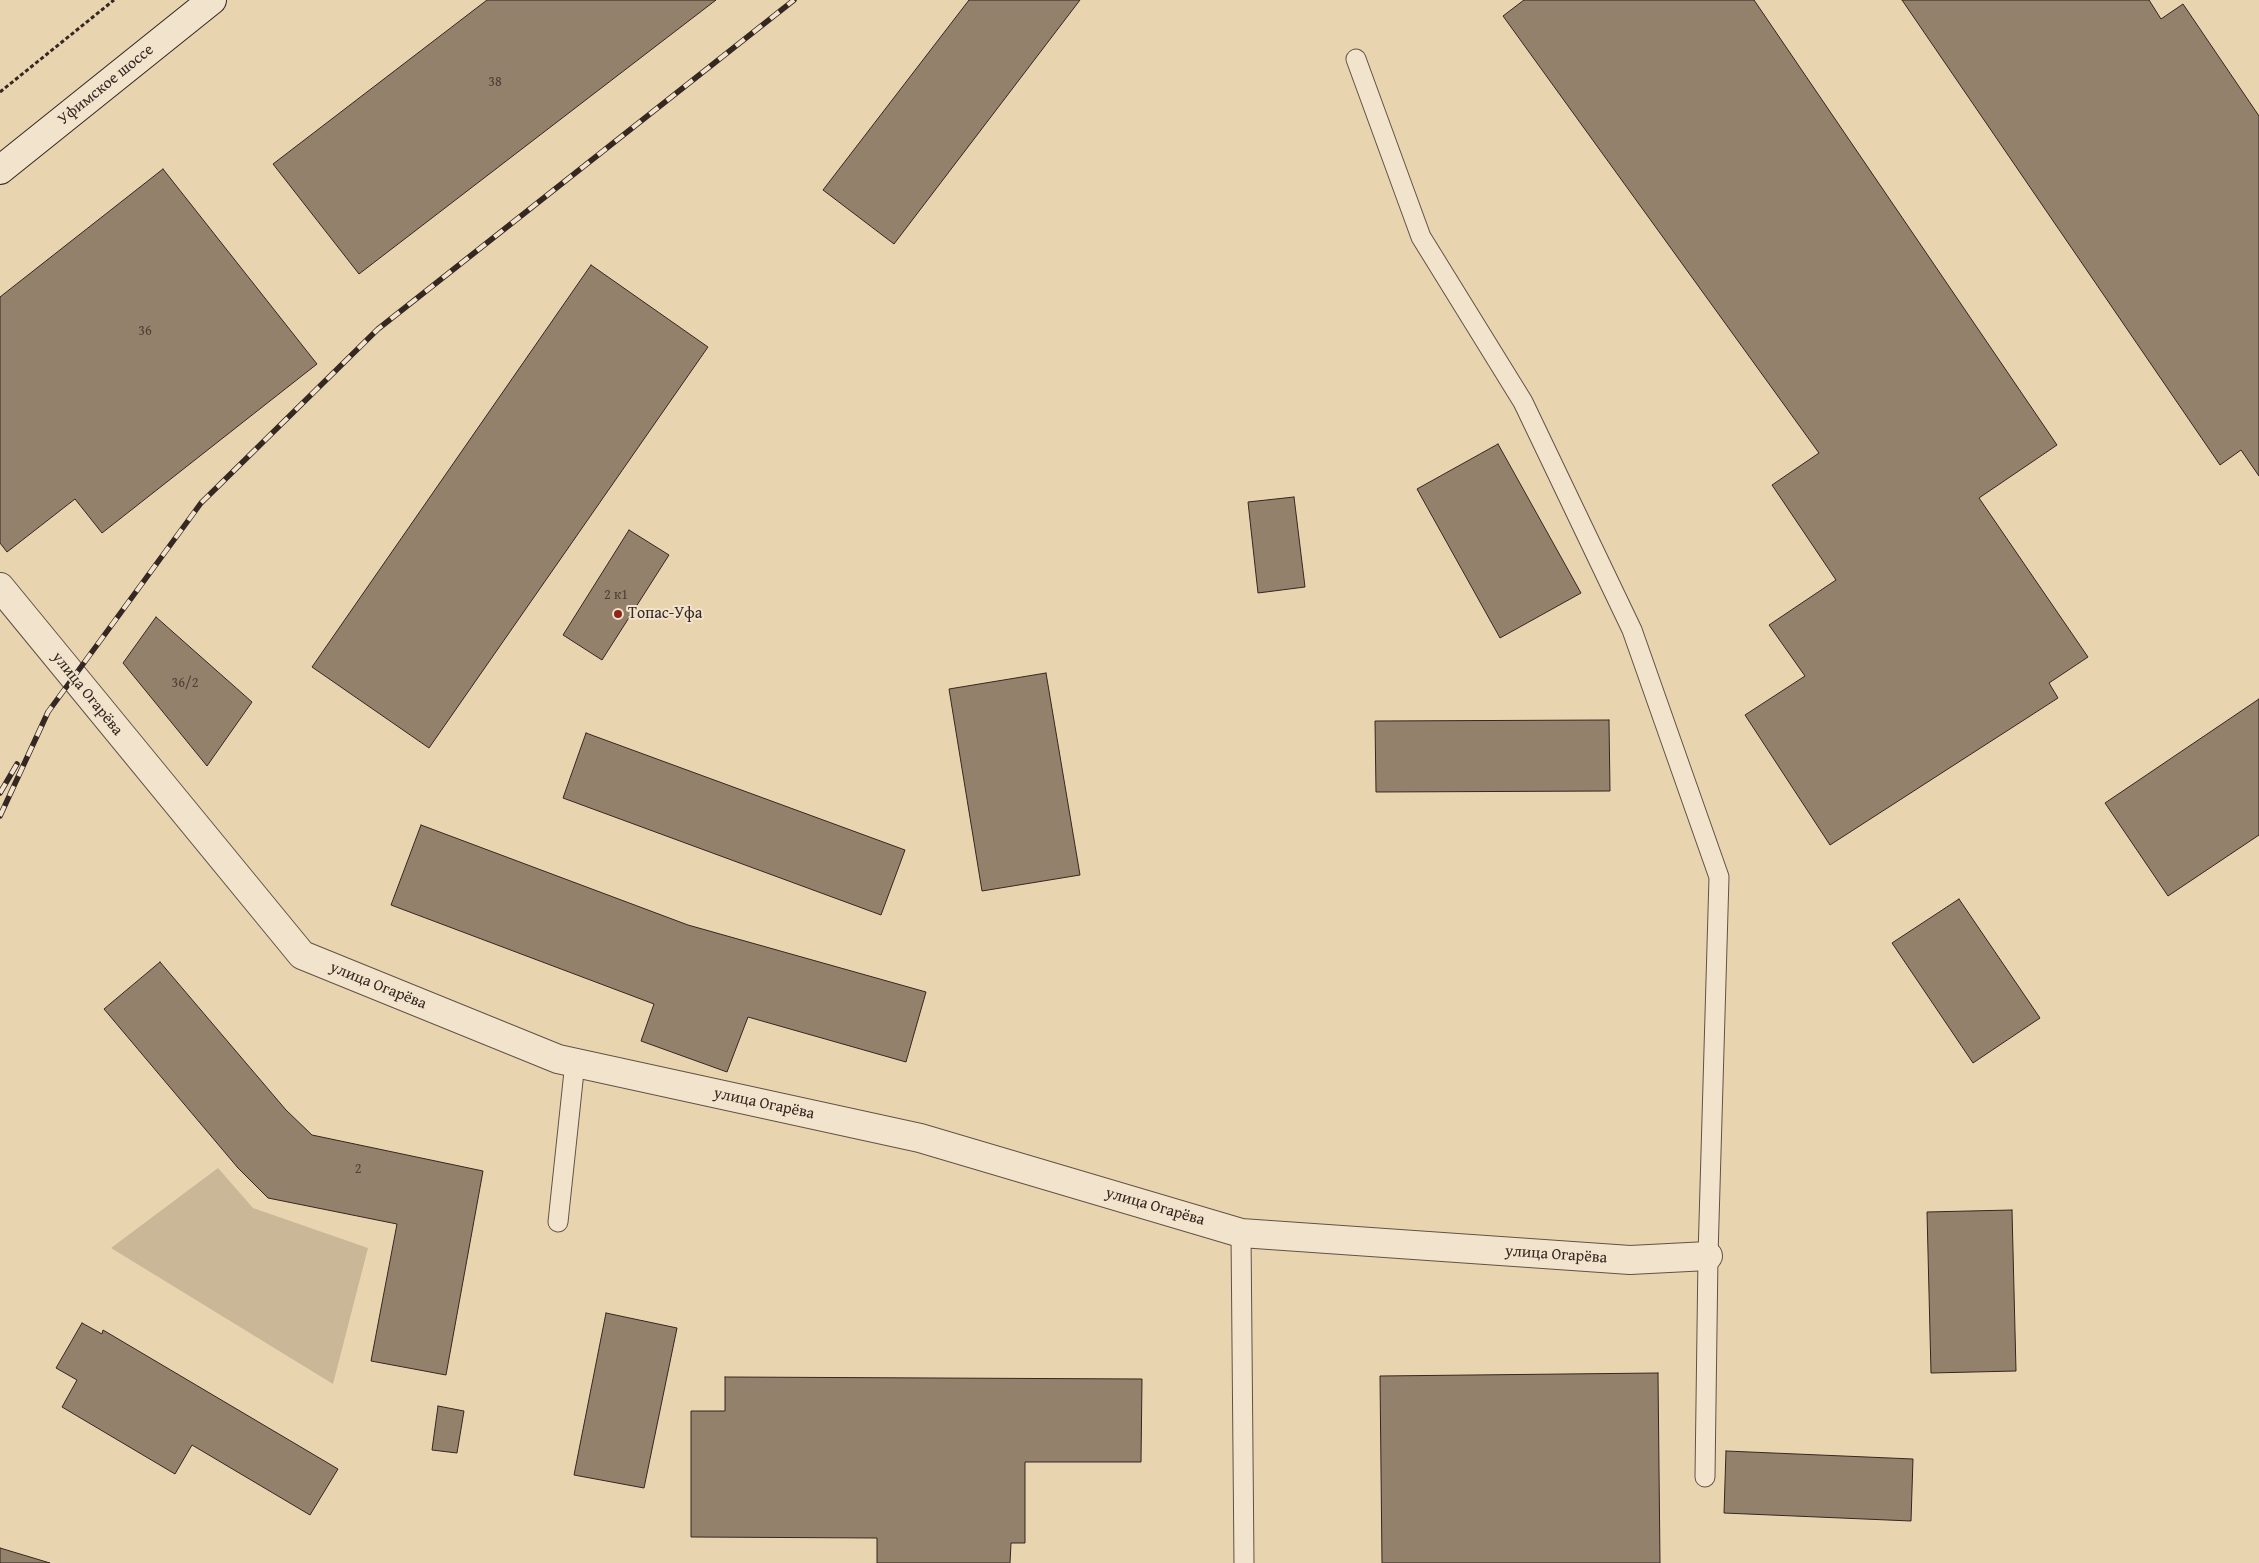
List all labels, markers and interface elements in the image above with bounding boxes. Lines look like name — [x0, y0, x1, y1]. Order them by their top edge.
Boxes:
street label: Уфимское шоссе — [54, 40, 158, 130]
house number: 38 — [488, 74, 502, 90]
house number: 36 — [138, 323, 152, 339]
house number: 2 к1 — [604, 587, 628, 603]
place label: Топас-Уфа — [628, 604, 702, 624]
marker: Топас-Уфа — [612, 608, 624, 620]
street label: улица Огарёва — [47, 648, 127, 740]
house number: 36/2 — [172, 675, 198, 691]
street label: улица Огарёва — [327, 958, 429, 1014]
street label: улица Огарёва — [712, 1084, 816, 1124]
house number: 2 — [355, 1161, 361, 1177]
street label: улица Огарёва — [1103, 1184, 1207, 1230]
street label: улица Огарёва — [1504, 1242, 1608, 1268]

